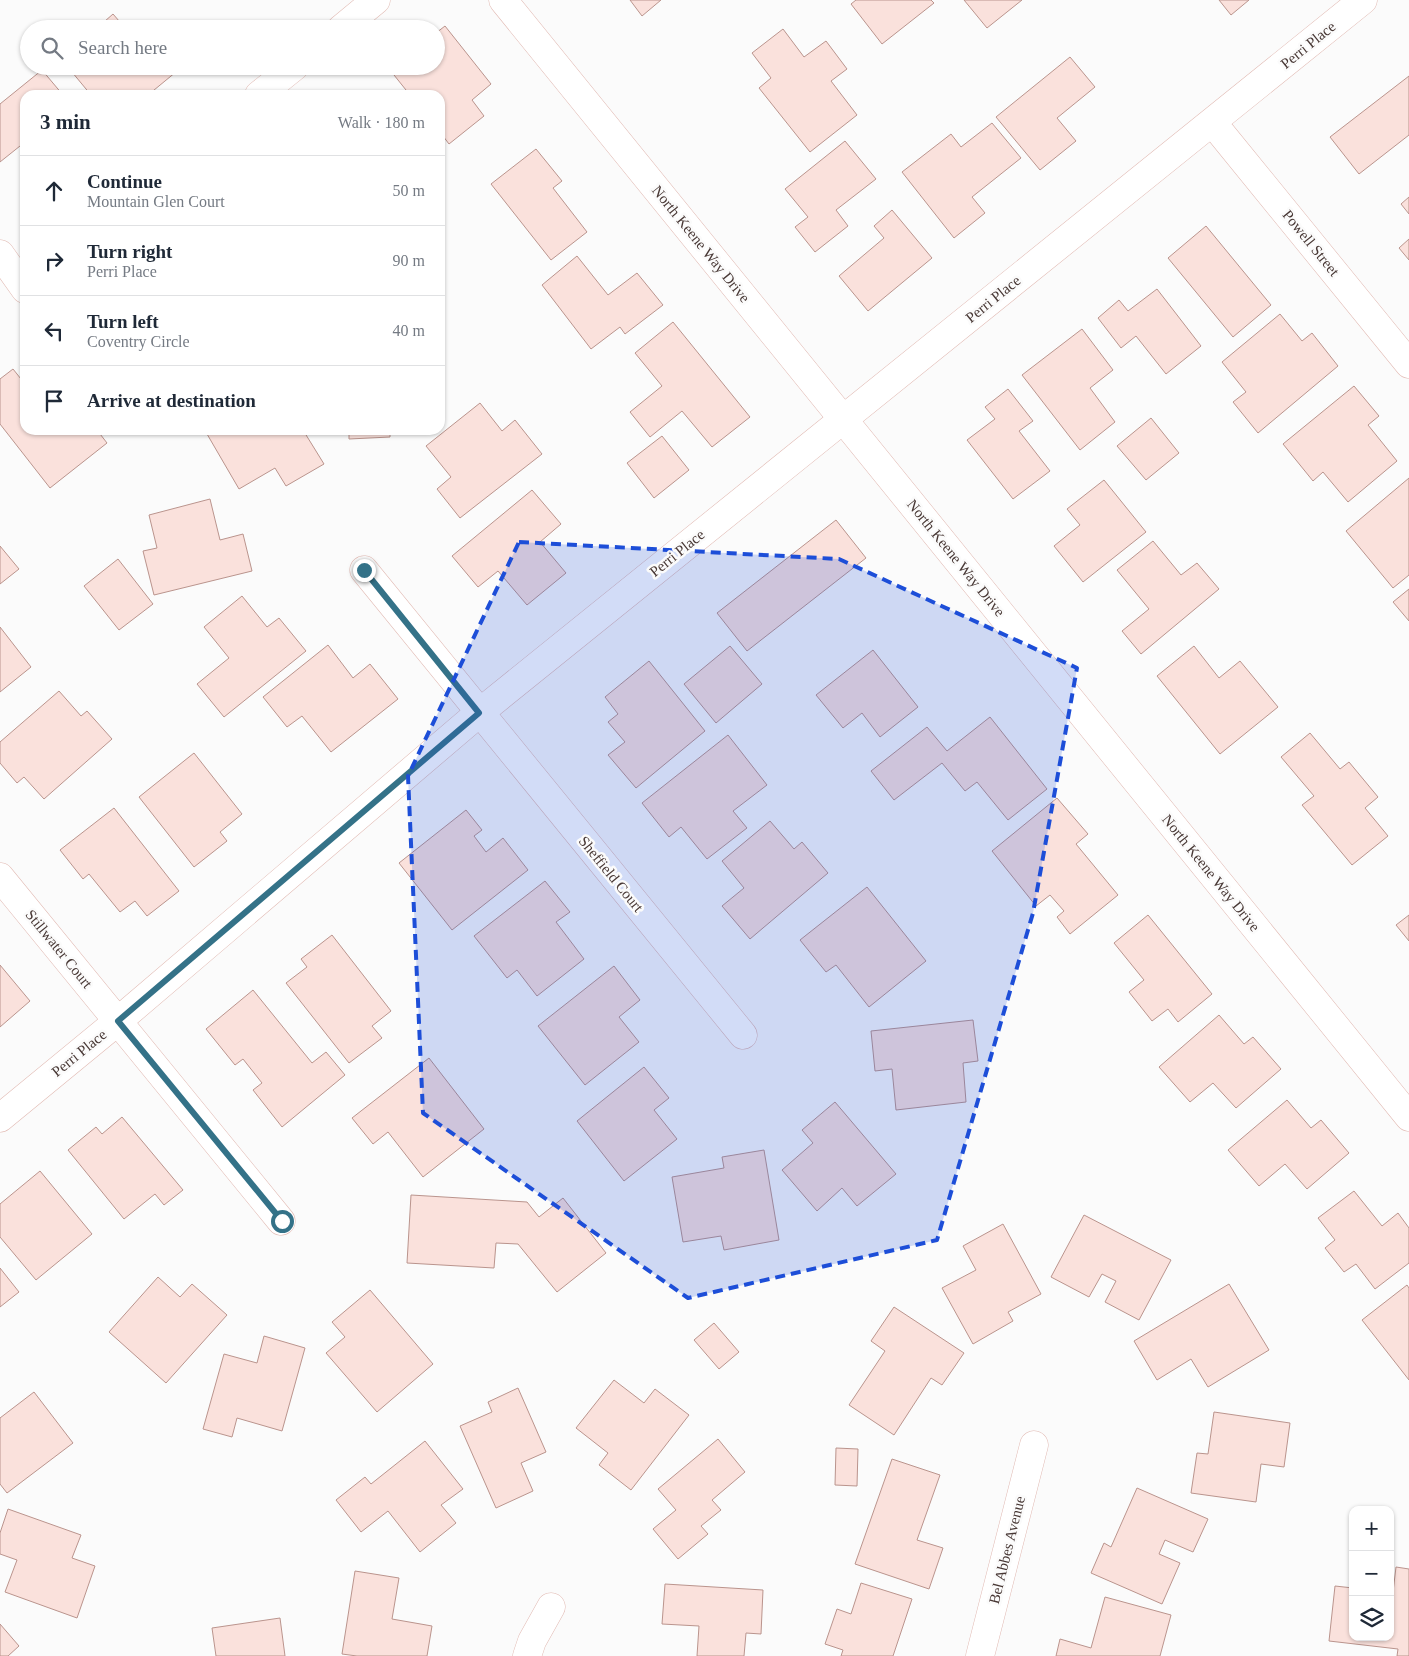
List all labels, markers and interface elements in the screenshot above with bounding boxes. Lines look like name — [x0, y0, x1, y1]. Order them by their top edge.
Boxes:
street label: Perri Place — [1278, 18, 1339, 72]
search box — [20, 20, 445, 75]
icon: search — [38, 34, 66, 62]
text: Search here — [78, 37, 167, 58]
text: 3 min — [40, 110, 91, 134]
text: Walk · 180 m — [338, 114, 425, 131]
text: Continue — [87, 171, 162, 192]
icon: ahead — [40, 177, 68, 205]
text: 50 m — [393, 182, 425, 199]
street label: North Keene Way Drive — [649, 182, 753, 306]
text: Mountain Glen Court — [87, 193, 225, 210]
street label: Powell Street — [1279, 207, 1343, 280]
text: Turn right — [87, 241, 172, 262]
icon: right — [40, 247, 68, 275]
text: 90 m — [393, 252, 425, 269]
text: Perri Place — [87, 263, 157, 280]
street label: Perri Place — [963, 272, 1024, 326]
text: Turn left — [87, 311, 159, 332]
icon: left — [40, 317, 68, 345]
text: 40 m — [393, 322, 425, 339]
text: Coventry Circle — [87, 333, 190, 350]
icon: arrive — [40, 387, 68, 415]
text: Arrive at destination — [87, 390, 256, 411]
street label: North Keene Way Drive — [904, 496, 1008, 620]
street label: Perri Place — [647, 526, 708, 580]
route end — [353, 559, 376, 582]
street label: North Keene Way Drive — [1159, 811, 1263, 935]
street label: Sheffield Court — [576, 833, 647, 916]
street label: Stillwater Court — [22, 907, 96, 992]
street label: Perri Place — [49, 1026, 110, 1080]
route start — [271, 1210, 294, 1233]
street label: Bel Abbes Avenue — [986, 1494, 1028, 1606]
map controls — [1349, 1506, 1394, 1641]
button: + — [1349, 1506, 1394, 1551]
button: − — [1349, 1551, 1394, 1596]
button: layers — [1349, 1596, 1394, 1641]

